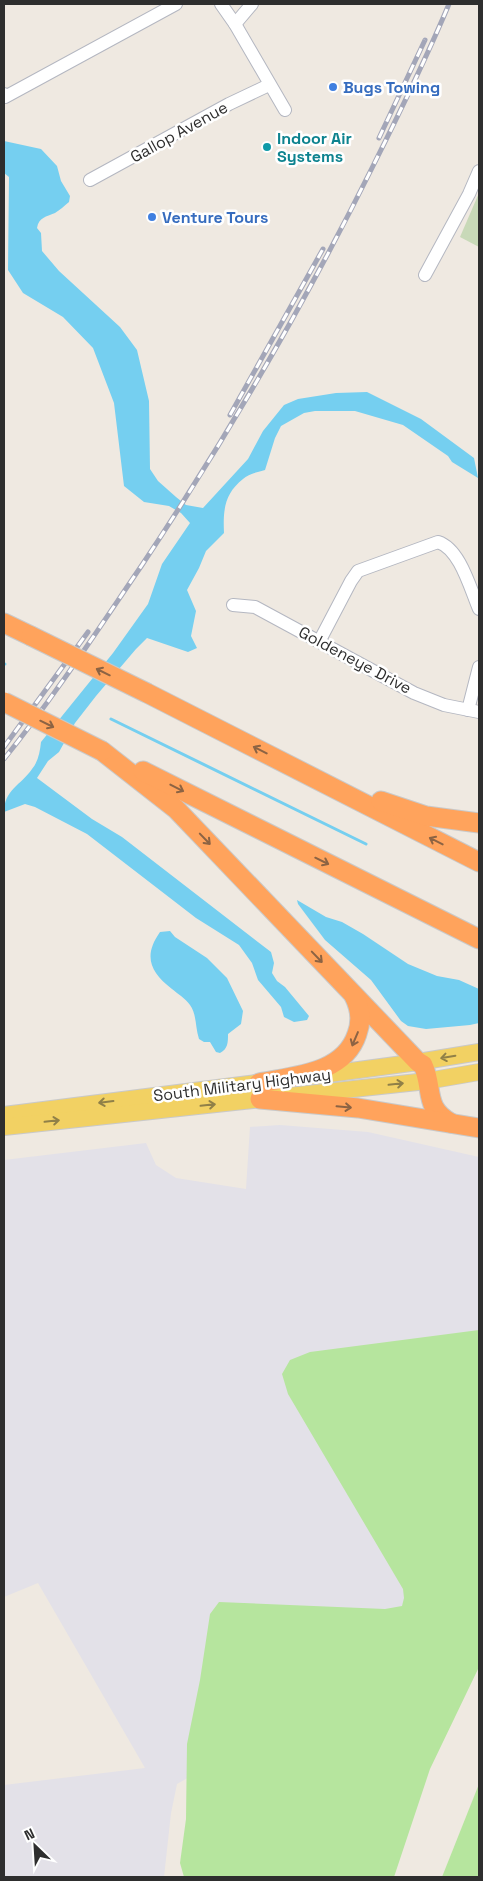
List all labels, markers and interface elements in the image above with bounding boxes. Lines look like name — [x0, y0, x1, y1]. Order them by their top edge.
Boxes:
place label: Bugs Towing — [343, 77, 440, 98]
marker: Bugs Towing — [327, 81, 339, 93]
street label: Gallop Avenue — [127, 97, 231, 167]
place label: Indoor Air Systems — [277, 128, 352, 167]
marker: Indoor Air Systems — [261, 141, 273, 153]
place label: Venture Tours — [162, 207, 268, 228]
marker: Venture Tours — [146, 211, 158, 223]
street label: Goldeneye Drive — [295, 621, 415, 699]
one-way arrow — [96, 667, 111, 676]
one-way arrow — [40, 719, 55, 729]
one-way arrow — [253, 745, 268, 754]
one-way arrow — [169, 783, 184, 793]
one-way arrow — [199, 833, 211, 846]
one-way arrow — [428, 836, 443, 846]
one-way arrow — [314, 857, 329, 866]
one-way arrow — [311, 950, 323, 963]
one-way arrow — [349, 1031, 359, 1046]
one-way arrow — [441, 1053, 457, 1063]
street label: South Military Highway — [152, 1064, 332, 1106]
one-way arrow — [387, 1079, 403, 1089]
one-way arrow — [99, 1097, 115, 1107]
one-way arrow — [200, 1100, 216, 1110]
one-way arrow — [335, 1102, 351, 1112]
one-way arrow — [44, 1116, 60, 1126]
north arrow — [10, 1821, 60, 1871]
text: N — [21, 1824, 38, 1844]

